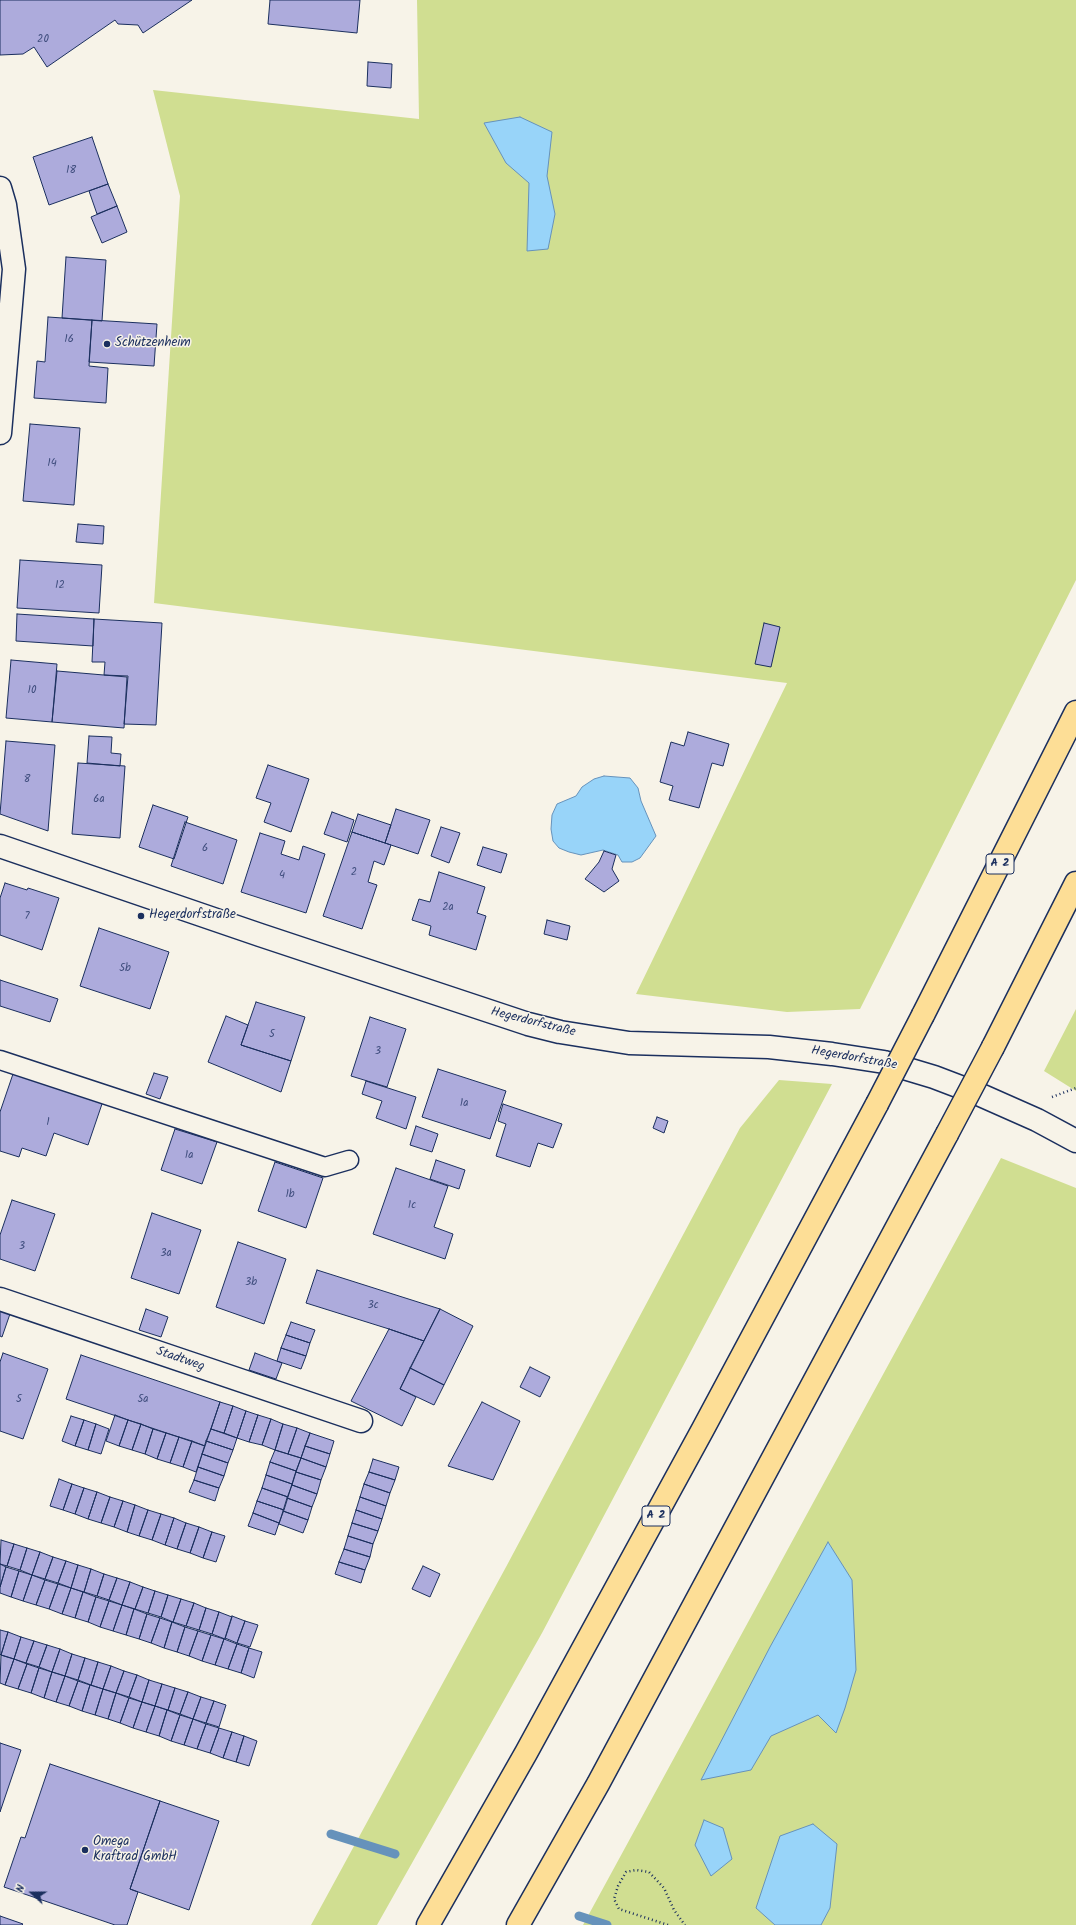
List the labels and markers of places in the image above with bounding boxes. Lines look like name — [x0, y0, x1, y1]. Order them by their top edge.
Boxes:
place label: Schützenheim — [115, 336, 191, 352]
marker: Schützenheim — [102, 339, 112, 349]
place label: Hegerdorfstraße — [149, 908, 236, 924]
marker: Hegerdorfstraße — [136, 911, 146, 921]
place label: Omega Kraftrad GmbH — [93, 1835, 177, 1866]
marker: Omega Kraftrad GmbH — [80, 1845, 90, 1855]

